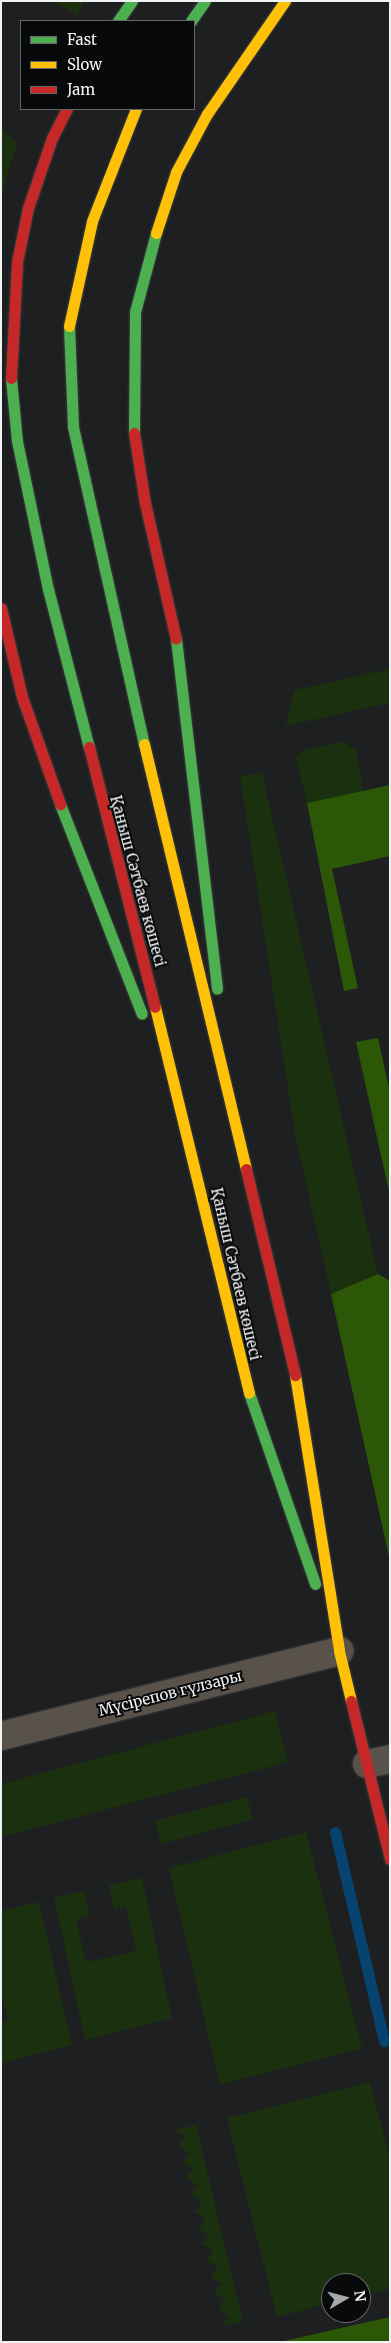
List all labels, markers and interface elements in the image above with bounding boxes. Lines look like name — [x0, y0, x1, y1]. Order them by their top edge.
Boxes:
legend — [20, 20, 195, 110]
text: Fast — [67, 30, 97, 49]
text: Slow — [67, 55, 102, 74]
text: Jam — [67, 80, 95, 99]
street label: Қаныш Сәтбаев көшесі — [106, 793, 170, 969]
street label: Қаныш Сәтбаев көшесі — [207, 1186, 265, 1362]
street label: Мүсірепов гүлзары — [96, 1666, 244, 1720]
north arrow — [321, 2273, 371, 2323]
text: N — [350, 2289, 370, 2303]

